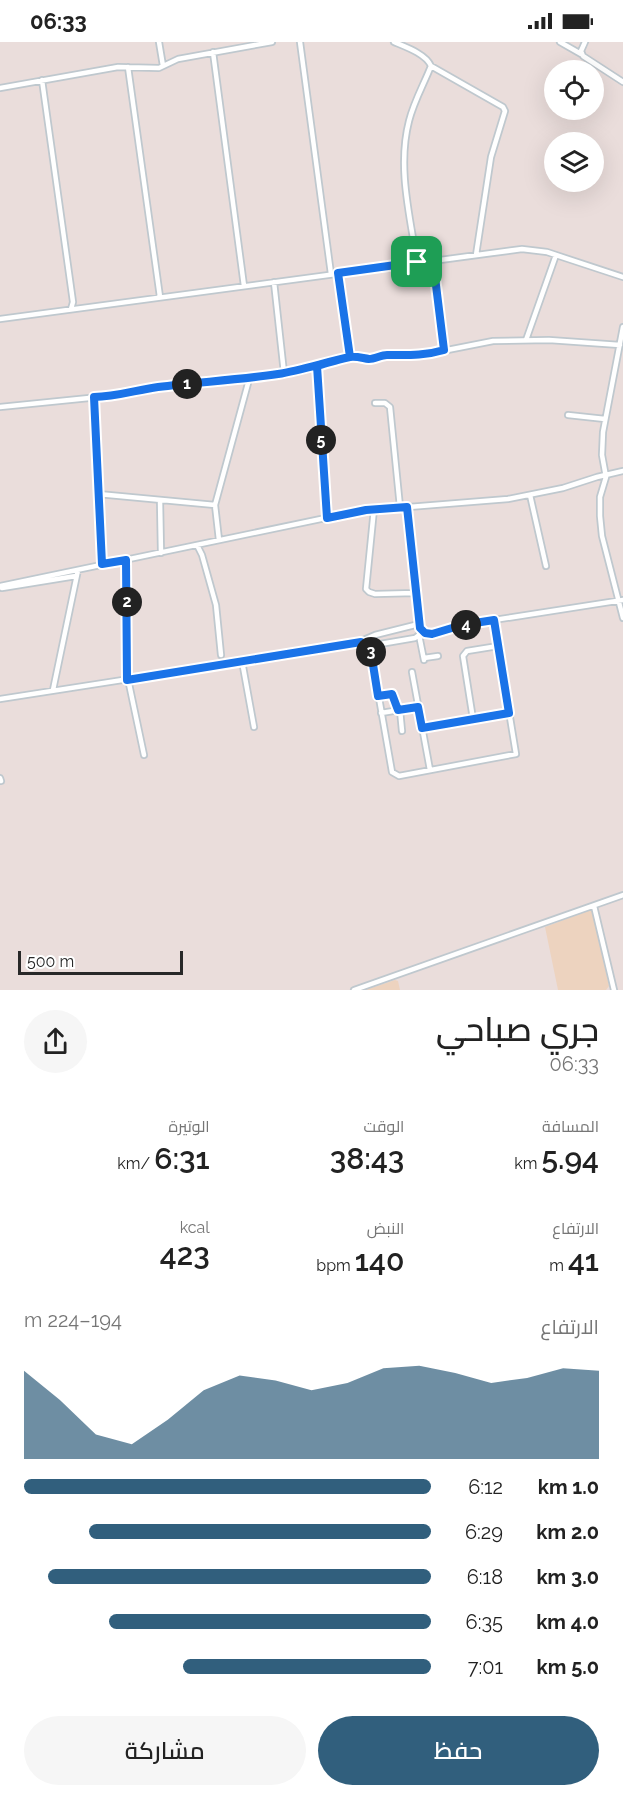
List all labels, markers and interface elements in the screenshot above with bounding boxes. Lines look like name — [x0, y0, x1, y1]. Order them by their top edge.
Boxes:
text: 06:33 — [30, 8, 87, 34]
map controls — [544, 60, 604, 192]
button: locate — [544, 60, 604, 120]
button: layers — [544, 132, 604, 192]
pin — [391, 236, 442, 287]
icon: arrive — [400, 245, 433, 278]
pin: 1 — [172, 369, 202, 399]
text: 1 — [183, 374, 191, 393]
pin: 5 — [306, 425, 336, 455]
text: 5 — [317, 430, 325, 449]
pin: 2 — [112, 587, 142, 617]
text: 2 — [122, 592, 132, 611]
pin: 4 — [451, 610, 481, 640]
text: 4 — [461, 615, 471, 634]
pin: 3 — [356, 637, 386, 667]
text: 3 — [367, 642, 375, 661]
scale bar — [18, 948, 183, 976]
text: 500 m — [27, 952, 74, 971]
button: share — [24, 1010, 87, 1073]
text: جري صباحي — [436, 1010, 599, 1049]
text: 06:33 — [550, 1052, 599, 1076]
text: الوتيرة — [169, 1117, 210, 1136]
text: الوقت — [364, 1117, 404, 1136]
text: المسافة — [542, 1117, 599, 1136]
text: 6:31 — [154, 1141, 210, 1176]
text: 38:43 — [330, 1141, 404, 1176]
text: 5.94 — [541, 1141, 599, 1176]
text: /km — [117, 1154, 154, 1173]
text: km — [514, 1154, 541, 1173]
text: kcal — [180, 1218, 210, 1237]
text: النبض — [367, 1219, 404, 1238]
text: الارتفاع — [552, 1219, 599, 1238]
text: 423 — [160, 1237, 210, 1272]
text: 140 — [355, 1243, 404, 1278]
text: 41 — [568, 1243, 599, 1278]
text: bpm — [316, 1256, 355, 1275]
text: m — [549, 1256, 568, 1275]
text: 194–224 m — [24, 1308, 122, 1332]
text: الارتفاع — [540, 1315, 599, 1339]
text: 6:12 — [468, 1475, 503, 1499]
text: 1.0 km — [538, 1475, 599, 1499]
text: 6:29 — [465, 1520, 503, 1544]
text: 2.0 km — [536, 1520, 599, 1544]
text: 6:18 — [467, 1565, 503, 1589]
text: 3.0 km — [536, 1565, 599, 1589]
text: 6:35 — [466, 1610, 503, 1634]
text: 4.0 km — [536, 1610, 599, 1634]
text: 7:01 — [468, 1655, 503, 1679]
text: 5.0 km — [537, 1655, 599, 1679]
button: مشاركة — [24, 1716, 306, 1785]
button: حفظ — [318, 1716, 599, 1785]

